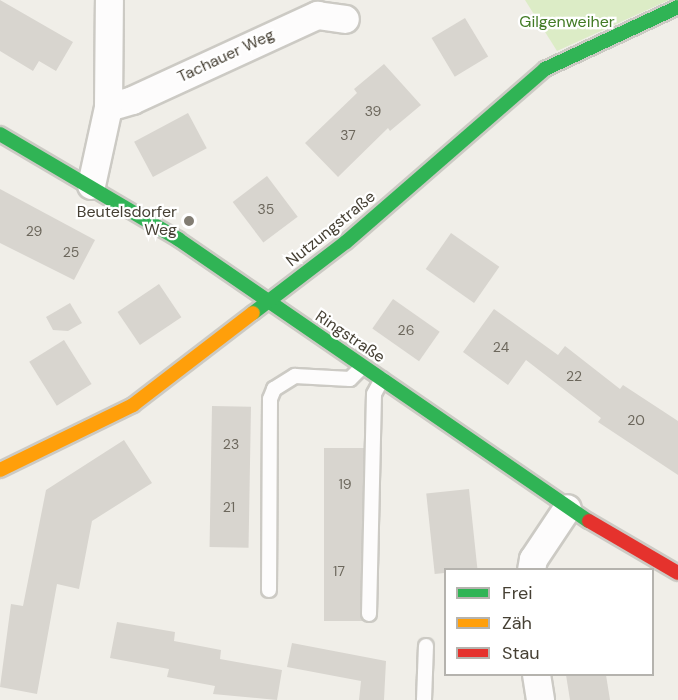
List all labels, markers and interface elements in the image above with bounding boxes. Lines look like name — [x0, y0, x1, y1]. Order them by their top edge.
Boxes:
park label: Gilgenweiher — [519, 12, 615, 32]
street label: Tachauer Weg — [175, 25, 277, 87]
house number: 39 — [365, 103, 381, 119]
house number: 37 — [340, 127, 356, 143]
street label: Nutzungstraße — [283, 187, 379, 271]
house number: 35 — [258, 201, 274, 217]
place label: Beutelsdorfer Weg — [77, 202, 177, 240]
marker: Beutelsdorfer Weg — [182, 214, 196, 228]
house number: 29 — [26, 223, 42, 239]
house number: 25 — [63, 244, 79, 260]
street label: Ringstraße — [312, 307, 388, 367]
house number: 26 — [398, 322, 414, 338]
house number: 24 — [493, 339, 509, 355]
house number: 22 — [566, 368, 582, 384]
house number: 20 — [627, 412, 645, 428]
house number: 23 — [223, 436, 239, 452]
house number: 19 — [338, 476, 352, 492]
house number: 21 — [223, 499, 235, 515]
house number: 17 — [333, 563, 345, 579]
legend — [444, 568, 654, 676]
text: Frei — [502, 581, 533, 605]
text: Zäh — [502, 611, 532, 635]
text: Stau — [502, 641, 540, 665]

